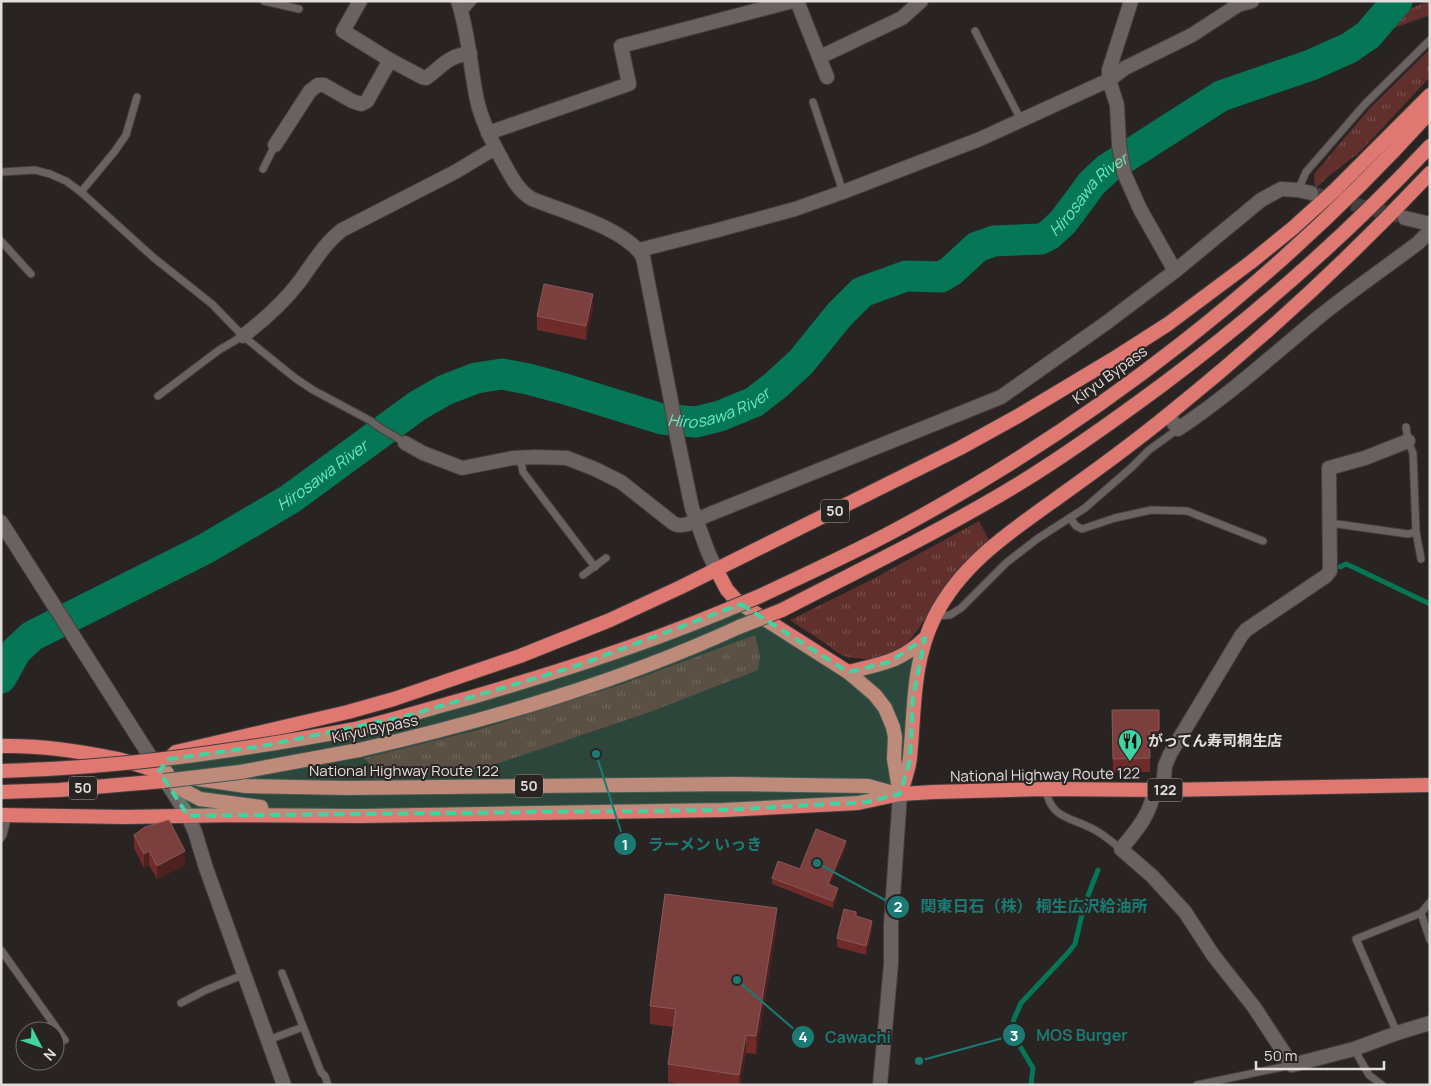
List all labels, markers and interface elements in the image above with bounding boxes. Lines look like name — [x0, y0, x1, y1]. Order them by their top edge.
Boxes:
water label: Hirosawa River — [1044, 146, 1134, 241]
street label: Kiryu Bypass — [1068, 340, 1151, 409]
water label: Hirosawa River — [667, 381, 776, 433]
water label: Hirosawa River — [273, 434, 374, 515]
road number: 50 — [821, 500, 849, 522]
street label: Kiryu Bypass — [330, 709, 420, 748]
restaurant icon: がってん寿司桐生店 — [1117, 728, 1143, 762]
place label: がってん寿司桐生店 — [1148, 730, 1282, 751]
street label: National Highway Route 122 — [309, 760, 499, 781]
street label: National Highway Route 122 — [950, 762, 1140, 787]
road number: 50 — [515, 774, 543, 798]
road number: 50 — [69, 776, 97, 800]
road number: 122 — [1148, 778, 1182, 802]
callout: ラーメン いっき — [613, 829, 773, 860]
text: ラーメン いっき — [648, 833, 762, 855]
text: 1 — [622, 834, 628, 855]
callout: 関東日石（株） 桐生広沢給油所 — [886, 891, 1158, 922]
text: 関東日石（株） 桐生広沢給油所 — [920, 895, 1148, 917]
text: 2 — [894, 896, 903, 917]
callout: MOS Burger — [1001, 1020, 1138, 1051]
north arrow — [15, 1021, 65, 1071]
callout: Cawachi — [790, 1022, 901, 1053]
text: MOS Burger — [1036, 1024, 1128, 1046]
text: 3 — [1010, 1025, 1018, 1046]
text: 4 — [798, 1026, 808, 1047]
text: Cawachi — [825, 1026, 891, 1048]
scale bar — [1256, 1038, 1384, 1070]
text: N — [40, 1045, 61, 1065]
text: 50 m — [1264, 1045, 1298, 1066]

